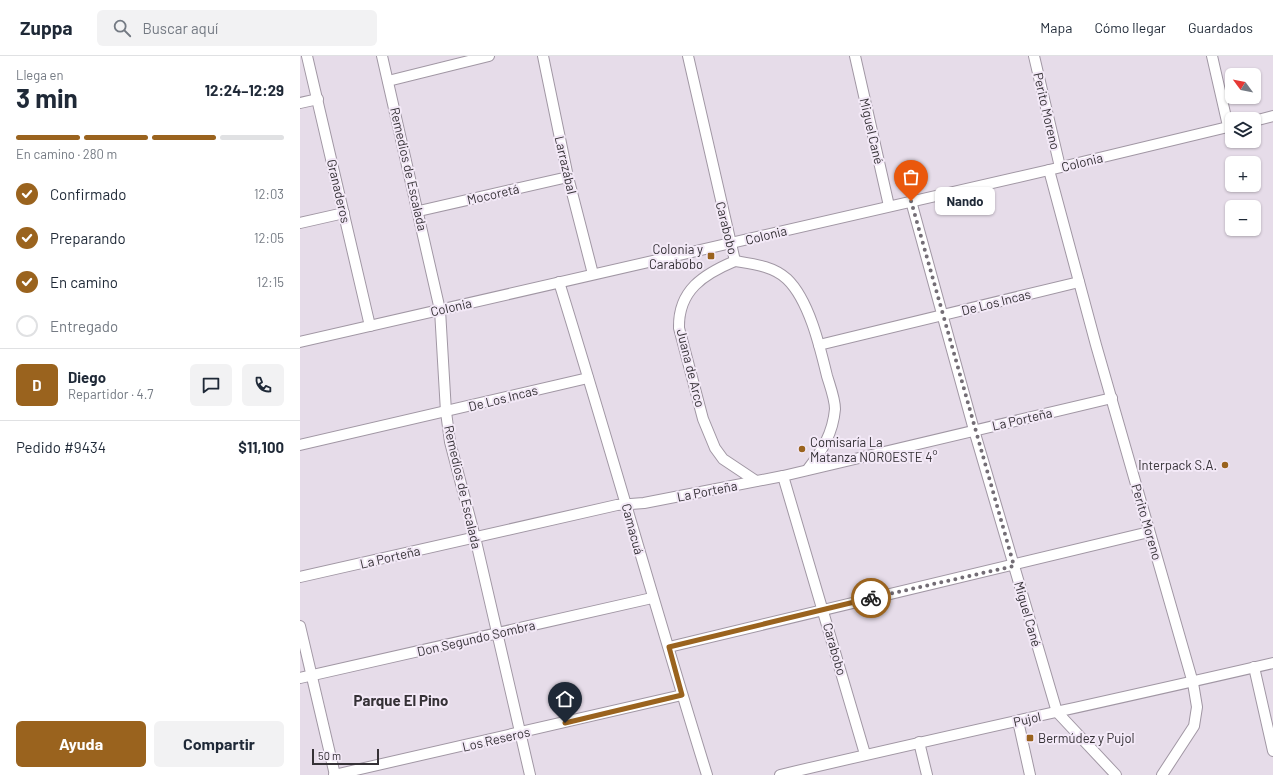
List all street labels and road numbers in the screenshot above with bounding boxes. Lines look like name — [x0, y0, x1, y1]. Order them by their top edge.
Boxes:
street label: Perito Moreno — [1030, 71, 1064, 151]
street label: Miguel Cané — [857, 96, 887, 166]
street label: Remedios de Escalada — [387, 106, 431, 232]
street label: Larrazábal — [552, 134, 580, 196]
street label: Colonia — [1060, 149, 1104, 175]
street label: Granaderos — [324, 158, 354, 224]
street label: Mocoretá — [465, 180, 521, 208]
street label: Carabobo — [713, 200, 741, 256]
street label: Colonia — [744, 222, 788, 248]
street label: De Los Incas — [960, 286, 1032, 318]
street label: Colonia — [429, 294, 473, 320]
street label: Juana de Arco — [674, 327, 708, 409]
street label: De Los Incas — [467, 382, 539, 414]
street label: La Porteña — [990, 404, 1054, 434]
street label: Remedios de Escalada — [441, 424, 485, 550]
street label: La Porteña — [675, 477, 739, 505]
street label: Perito Moreno — [1128, 482, 1166, 562]
street label: Camacuá — [619, 502, 647, 556]
street label: La Porteña — [358, 542, 422, 572]
street label: Miguel Cané — [1011, 579, 1045, 649]
street label: Don Segundo Sombra — [415, 617, 537, 659]
street label: Carabobo — [820, 621, 850, 677]
street label: Pujol — [1012, 708, 1042, 730]
street label: Los Reseros — [460, 723, 532, 755]

